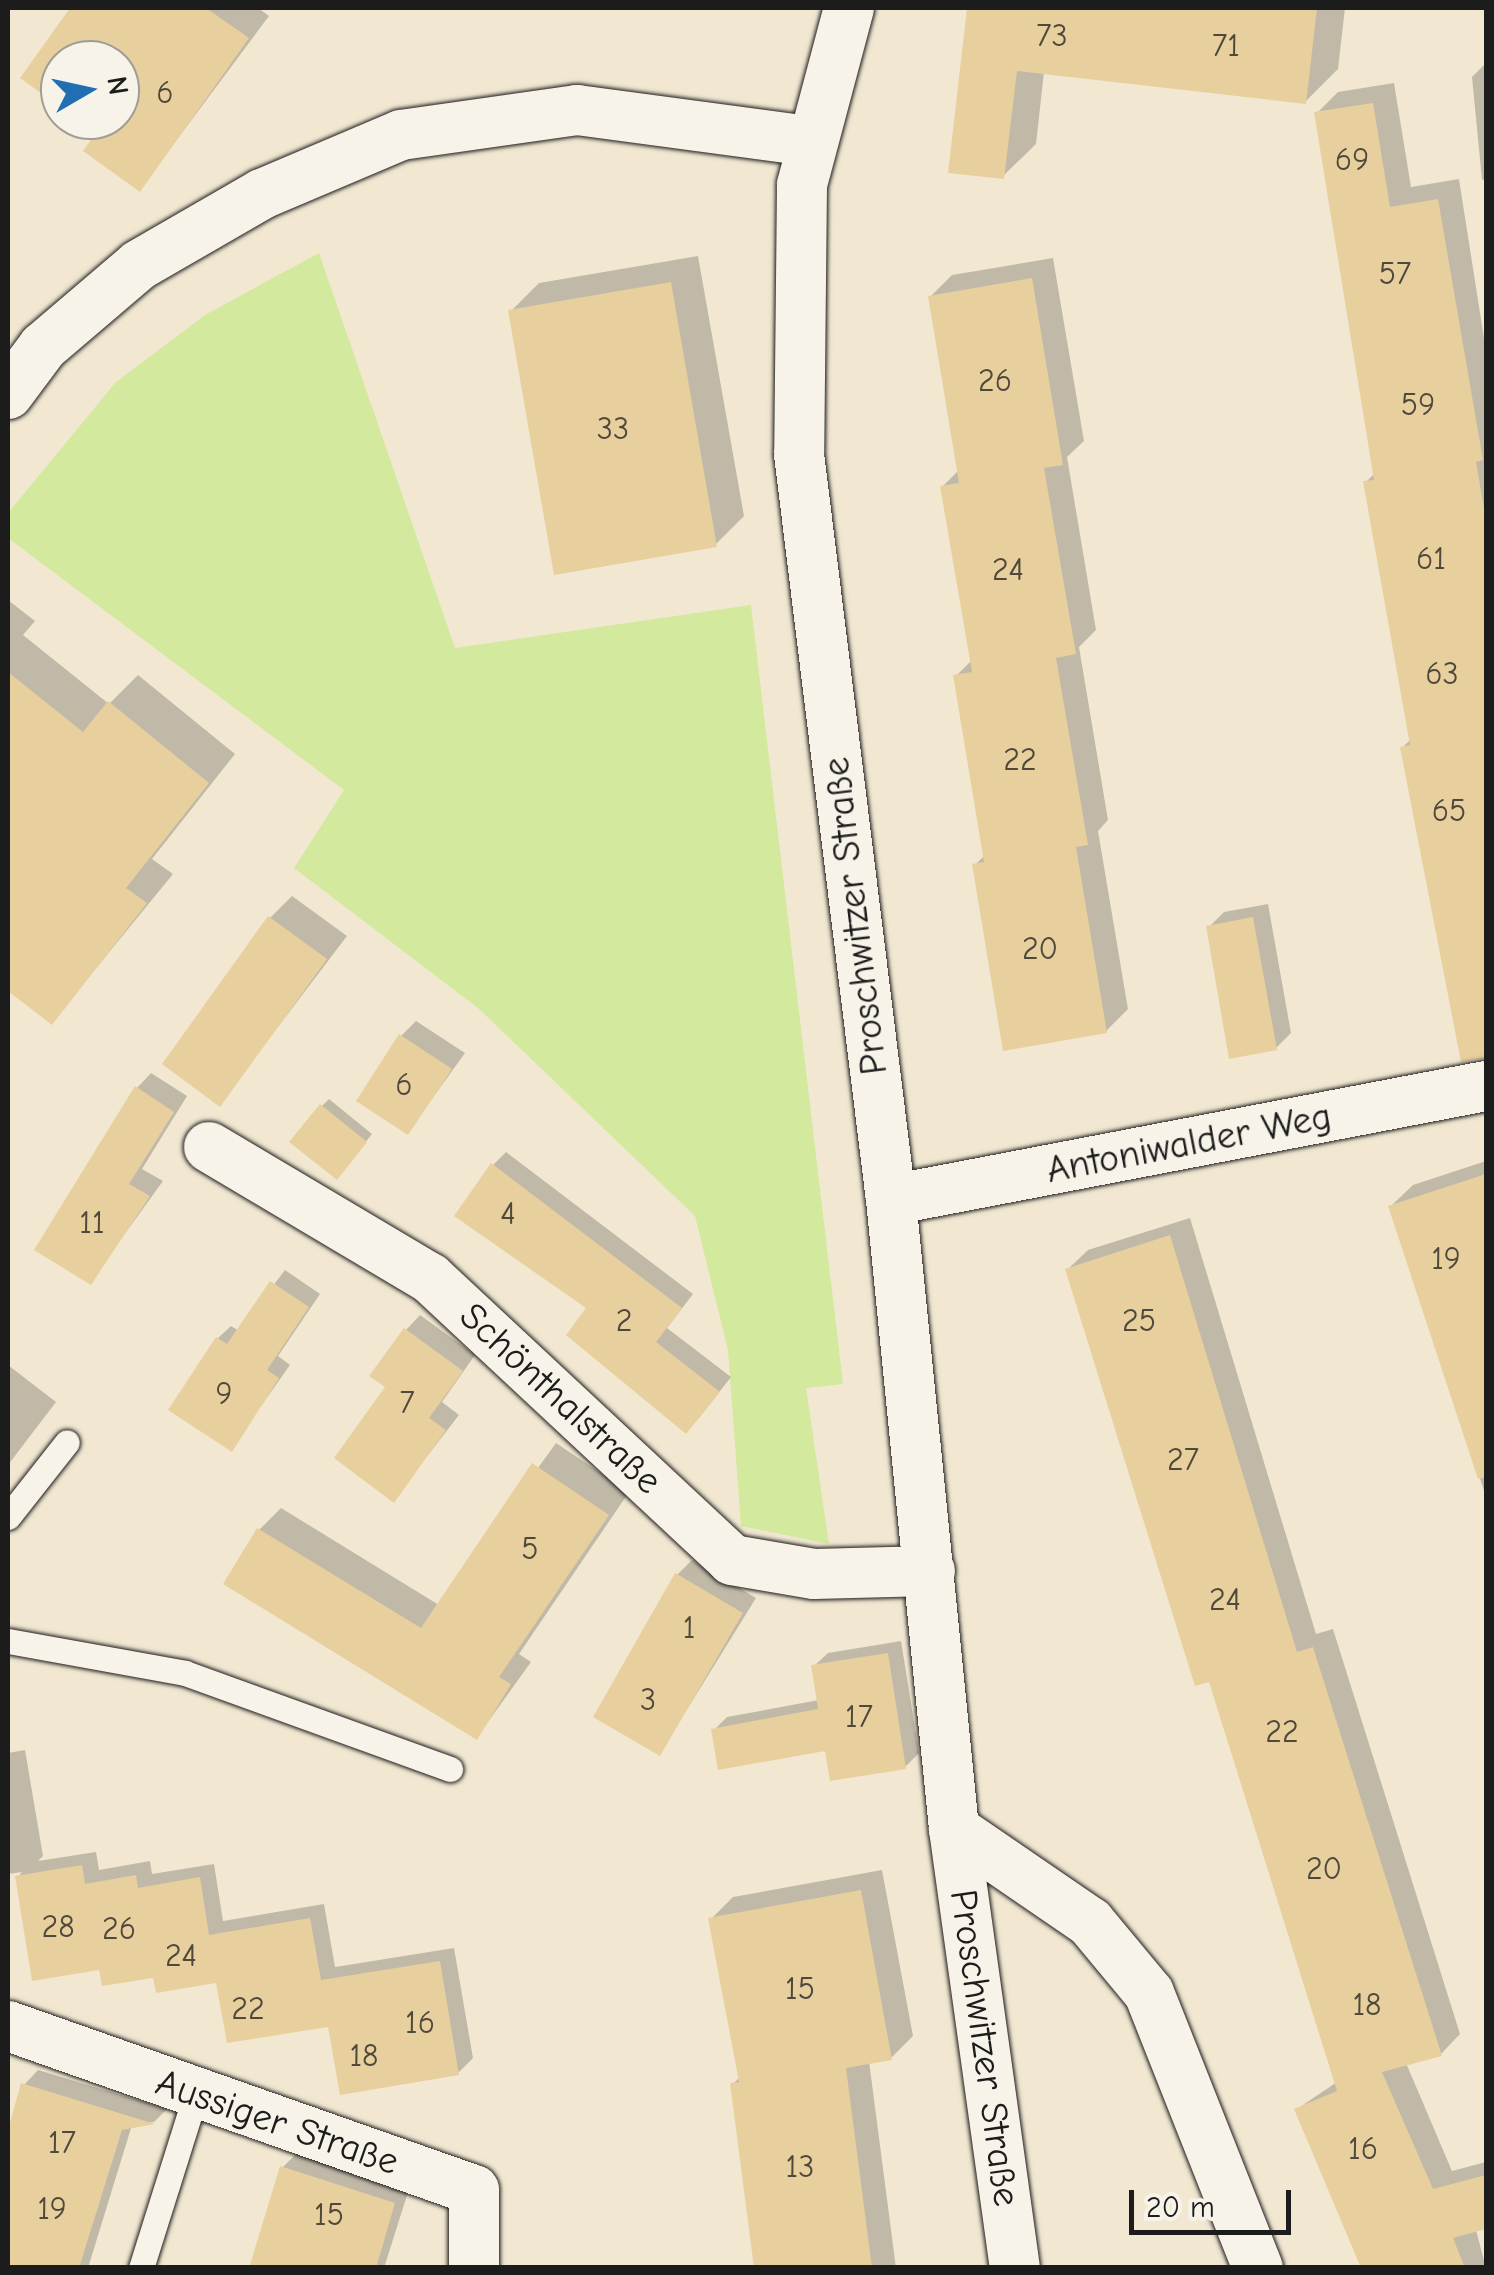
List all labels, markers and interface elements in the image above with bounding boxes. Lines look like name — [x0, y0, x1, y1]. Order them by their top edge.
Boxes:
house number: 73 — [1036, 17, 1068, 55]
house number: 71 — [1212, 27, 1240, 65]
north arrow — [40, 40, 140, 140]
text: N — [100, 74, 135, 97]
house number: 6 — [156, 74, 174, 112]
house number: 69 — [1335, 141, 1369, 179]
house number: 57 — [1379, 255, 1411, 293]
house number: 26 — [978, 362, 1012, 400]
house number: 59 — [1401, 386, 1435, 424]
house number: 33 — [597, 410, 629, 448]
house number: 61 — [1416, 540, 1446, 578]
house number: 24 — [992, 551, 1024, 589]
house number: 63 — [1425, 655, 1459, 693]
house number: 22 — [1003, 741, 1037, 779]
street label: Proschwitzer Straße — [814, 755, 898, 1077]
house number: 65 — [1432, 792, 1466, 830]
house number: 20 — [1022, 930, 1058, 968]
house number: 6 — [395, 1066, 413, 1104]
street label: Antoniwalder Weg — [1043, 1094, 1335, 1194]
house number: 4 — [500, 1195, 516, 1233]
house number: 11 — [79, 1204, 105, 1242]
house number: 19 — [1431, 1240, 1461, 1278]
street label: Schönthalstraße — [450, 1294, 670, 1504]
house number: 2 — [616, 1302, 632, 1340]
house number: 25 — [1122, 1302, 1156, 1340]
house number: 9 — [216, 1375, 232, 1413]
house number: 7 — [399, 1384, 415, 1422]
house number: 27 — [1167, 1441, 1199, 1479]
house number: 5 — [521, 1530, 539, 1568]
house number: 24 — [1209, 1581, 1241, 1619]
house number: 1 — [683, 1609, 695, 1647]
house number: 3 — [640, 1681, 656, 1719]
house number: 17 — [845, 1698, 873, 1736]
house number: 22 — [1265, 1713, 1299, 1751]
house number: 20 — [1306, 1850, 1342, 1888]
street label: Proschwitzer Straße — [939, 1887, 1029, 2209]
house number: 28 — [41, 1908, 75, 1946]
house number: 26 — [102, 1910, 136, 1948]
house number: 24 — [165, 1937, 197, 1975]
house number: 15 — [785, 1970, 815, 2008]
house number: 18 — [1352, 1986, 1382, 2024]
house number: 22 — [231, 1990, 265, 2028]
house number: 16 — [405, 2004, 435, 2042]
house number: 18 — [349, 2037, 379, 2075]
street label: Aussiger Straße — [150, 2060, 404, 2186]
house number: 17 — [48, 2124, 76, 2162]
house number: 16 — [1348, 2130, 1378, 2168]
house number: 13 — [786, 2148, 814, 2186]
scale bar — [1134, 2170, 1296, 2232]
house number: 19 — [37, 2190, 67, 2228]
text: 20 m — [1146, 2190, 1215, 2225]
house number: 15 — [314, 2196, 344, 2234]

